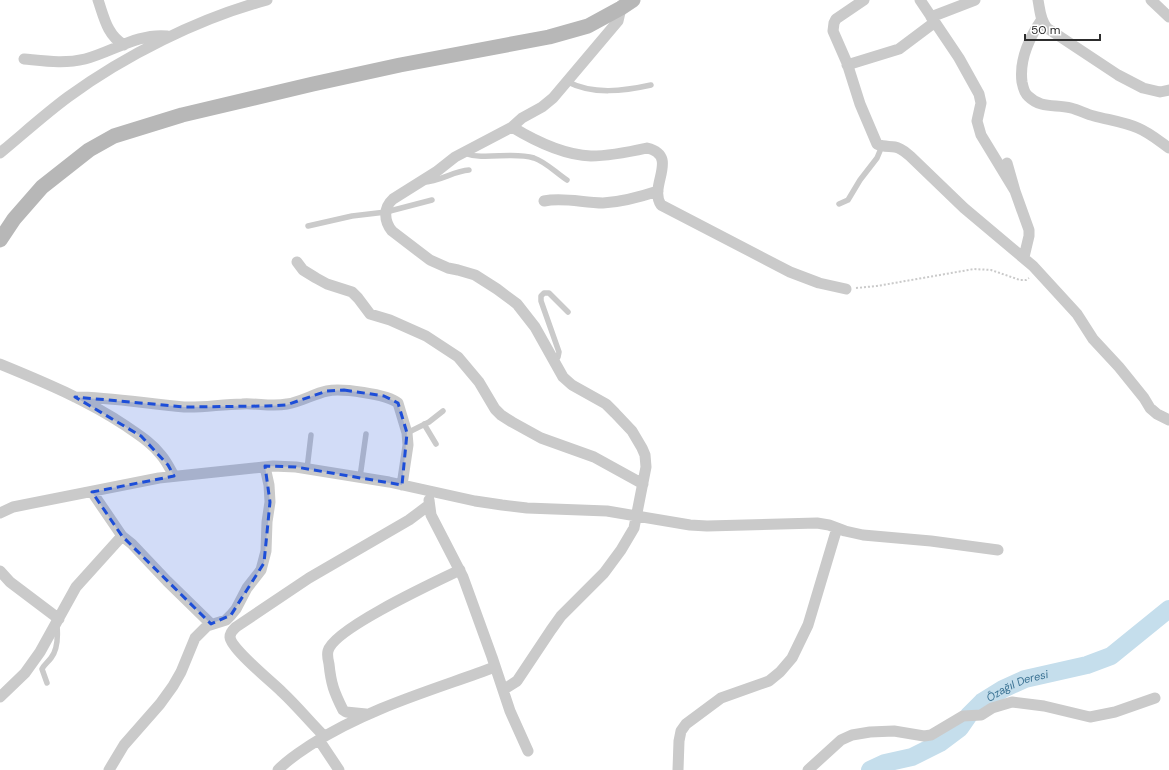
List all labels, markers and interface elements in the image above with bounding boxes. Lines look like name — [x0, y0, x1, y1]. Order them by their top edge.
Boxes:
scale bar — [1025, 16, 1100, 42]
text: 50 m — [1031, 22, 1060, 38]
water label: Özağıl Deresi — [984, 667, 1050, 705]

